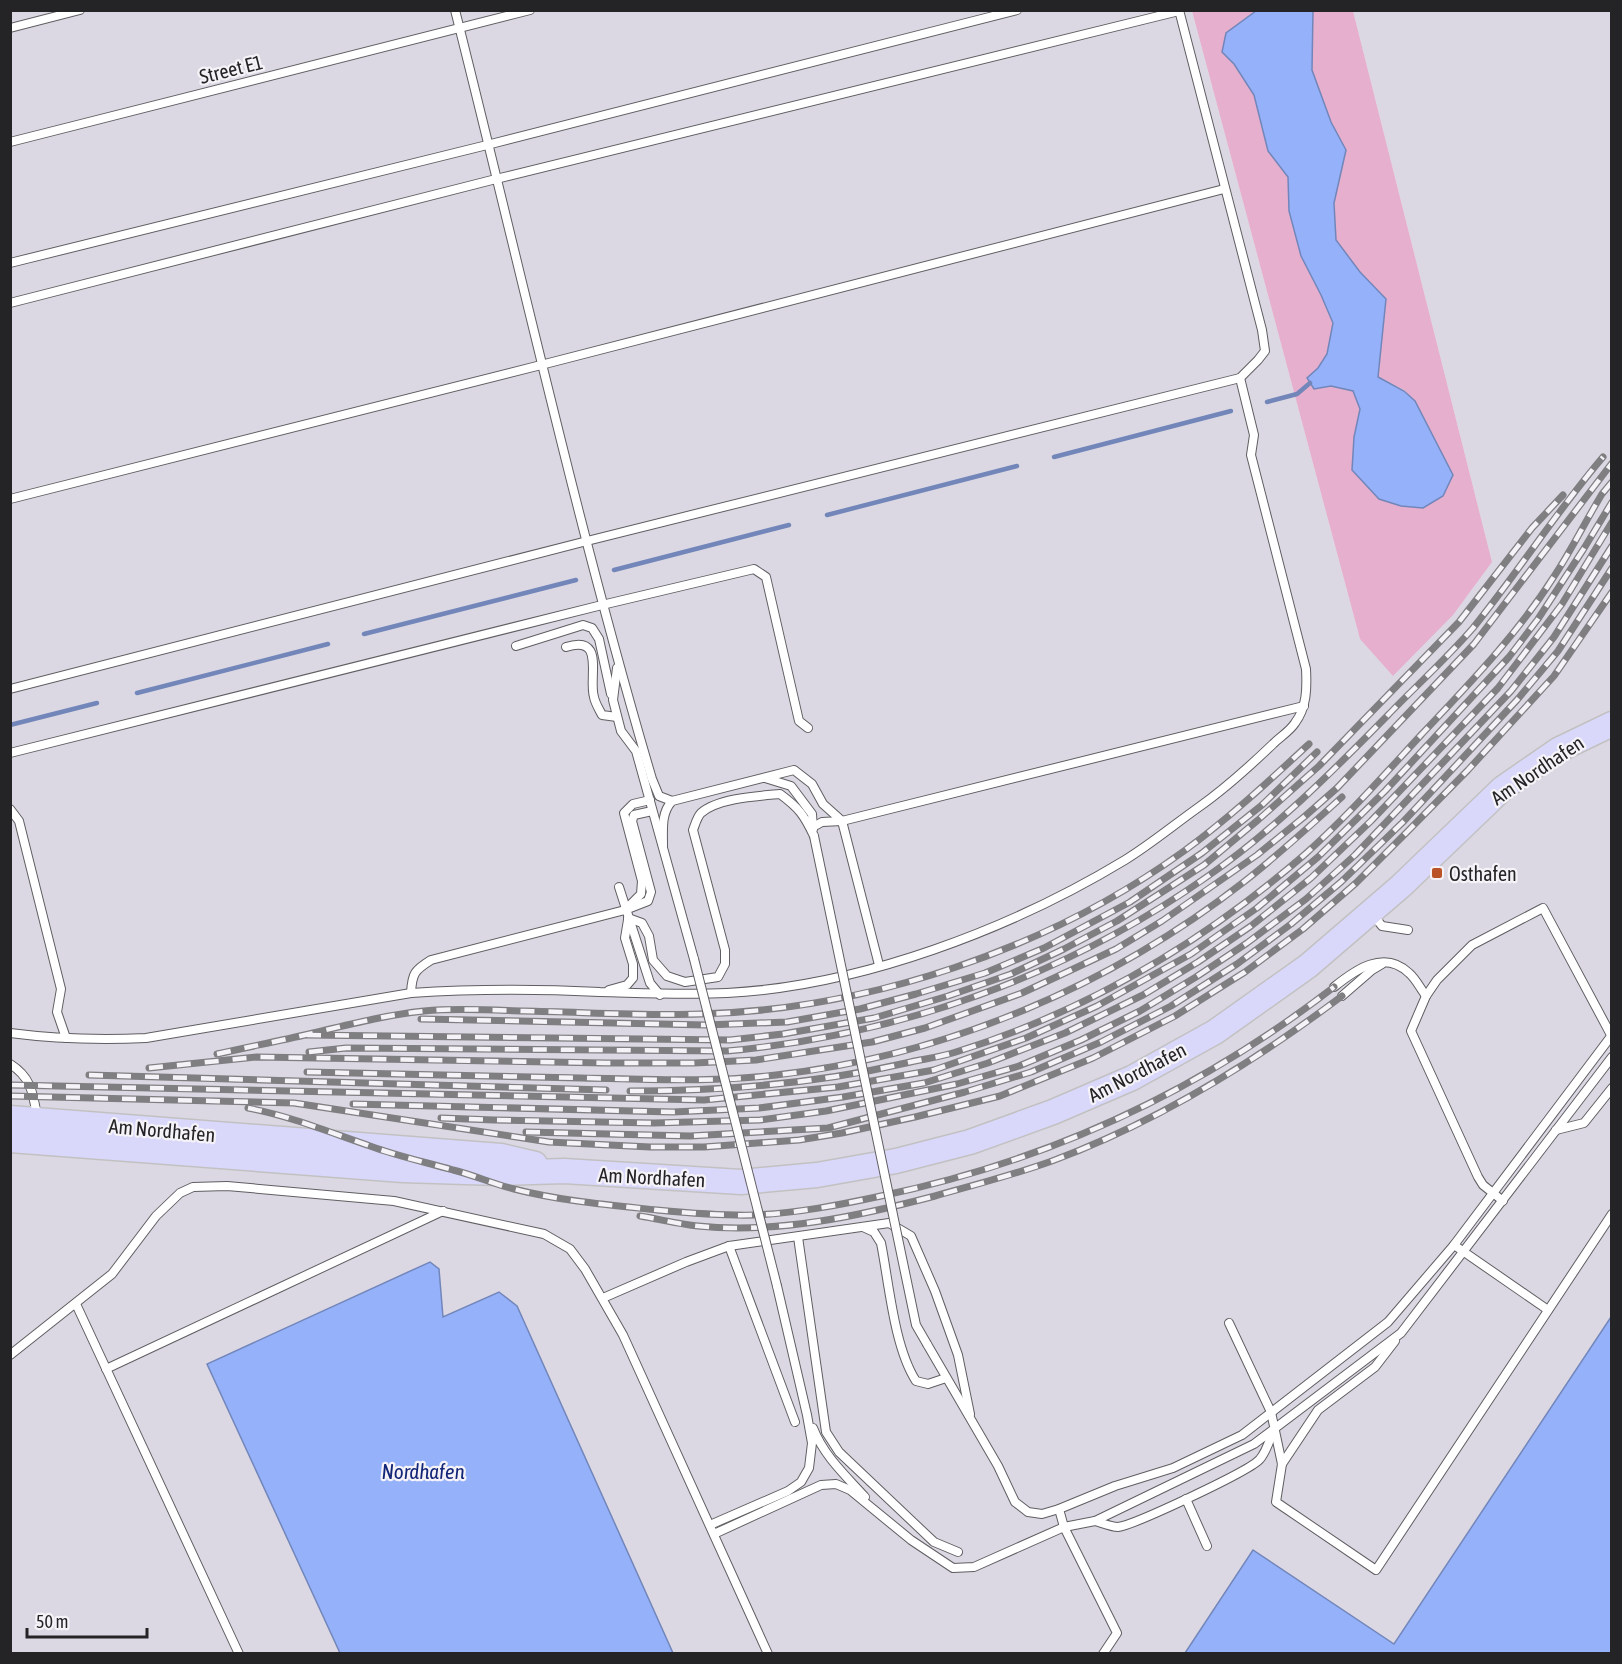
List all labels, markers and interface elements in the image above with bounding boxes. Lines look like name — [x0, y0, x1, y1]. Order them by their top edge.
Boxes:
street label: Street E1 — [197, 50, 265, 88]
street label: Am Nordhafen — [1486, 731, 1588, 809]
place label: Osthafen — [1449, 862, 1517, 885]
marker: Osthafen — [1430, 866, 1444, 880]
street label: Am Nordhafen — [1084, 1038, 1190, 1106]
street label: Am Nordhafen — [108, 1114, 216, 1146]
street label: Am Nordhafen — [598, 1163, 706, 1191]
water label: Nordhafen — [381, 1459, 465, 1483]
scale bar — [27, 1601, 147, 1639]
text: 50 m — [36, 1611, 68, 1632]

